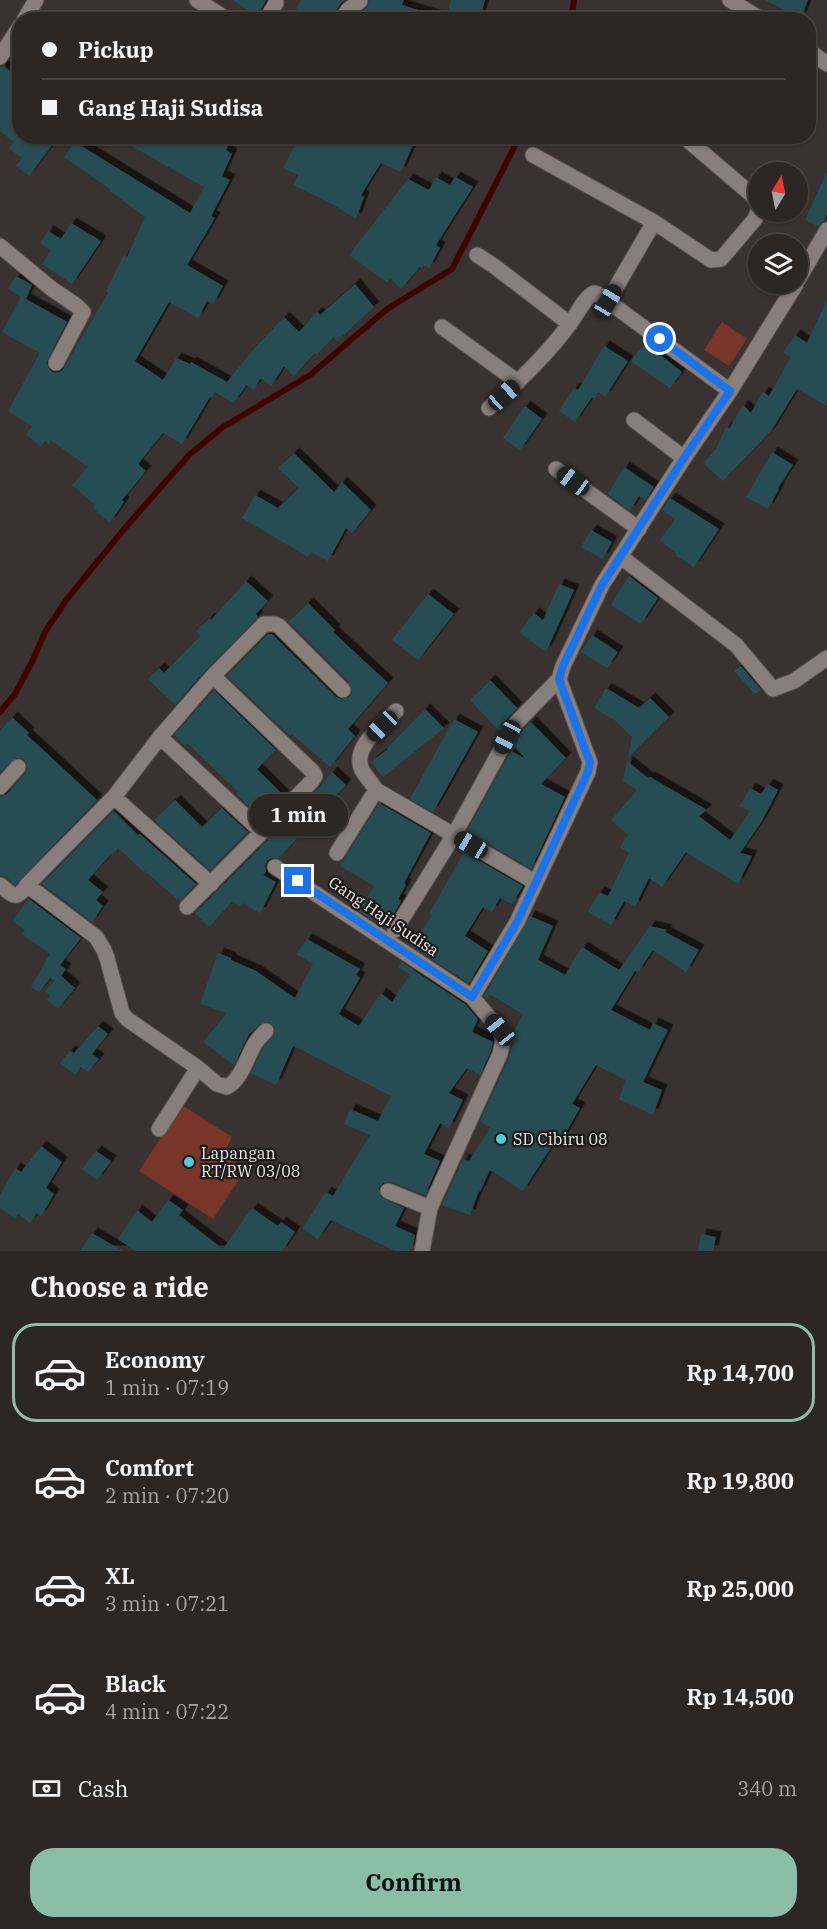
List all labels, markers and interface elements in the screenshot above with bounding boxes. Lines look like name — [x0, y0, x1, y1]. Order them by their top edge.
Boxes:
text: Pickup — [78, 35, 154, 64]
text: Gang Haji Sudisa — [78, 93, 263, 122]
north arrow — [748, 162, 808, 222]
map controls — [748, 162, 808, 294]
button: layers — [748, 234, 808, 294]
car — [591, 281, 625, 321]
route start — [646, 325, 673, 352]
car — [485, 376, 523, 414]
car — [553, 463, 593, 499]
car — [363, 707, 401, 745]
car — [491, 717, 523, 757]
callout: 1 min — [248, 794, 348, 836]
text: 1 min — [271, 801, 327, 828]
car — [451, 828, 491, 862]
route end — [284, 867, 311, 894]
street label: Gang Haji Sudisa — [325, 872, 443, 960]
car — [482, 1010, 518, 1050]
place label: SD Cibiru 08 — [513, 1129, 608, 1149]
marker: SD Cibiru 08 — [494, 1132, 508, 1146]
place label: Lapangan RT/RW 03/08 — [201, 1143, 300, 1181]
marker: Lapangan RT/RW 03/08 — [182, 1155, 196, 1169]
text: Choose a ride — [30, 1269, 209, 1304]
text: Economy — [105, 1345, 205, 1374]
icon: car — [33, 1346, 87, 1400]
text: Rp 14,700 — [687, 1358, 794, 1387]
text: 1 min · 07:19 — [105, 1374, 229, 1401]
text: Comfort — [105, 1453, 194, 1482]
icon: car — [33, 1454, 87, 1508]
text: Rp 19,800 — [687, 1466, 794, 1495]
text: 2 min · 07:20 — [105, 1482, 229, 1509]
text: XL — [105, 1561, 135, 1590]
icon: car — [33, 1562, 87, 1616]
text: Rp 25,000 — [687, 1574, 794, 1603]
text: 3 min · 07:21 — [105, 1590, 229, 1617]
text: Black — [105, 1669, 166, 1698]
icon: car — [33, 1670, 87, 1724]
text: Rp 14,500 — [687, 1682, 794, 1711]
text: 4 min · 07:22 — [105, 1698, 229, 1725]
icon: cash — [30, 1772, 63, 1805]
text: Cash — [78, 1774, 129, 1803]
text: 340 m — [737, 1775, 797, 1802]
button: Confirm — [30, 1848, 797, 1917]

